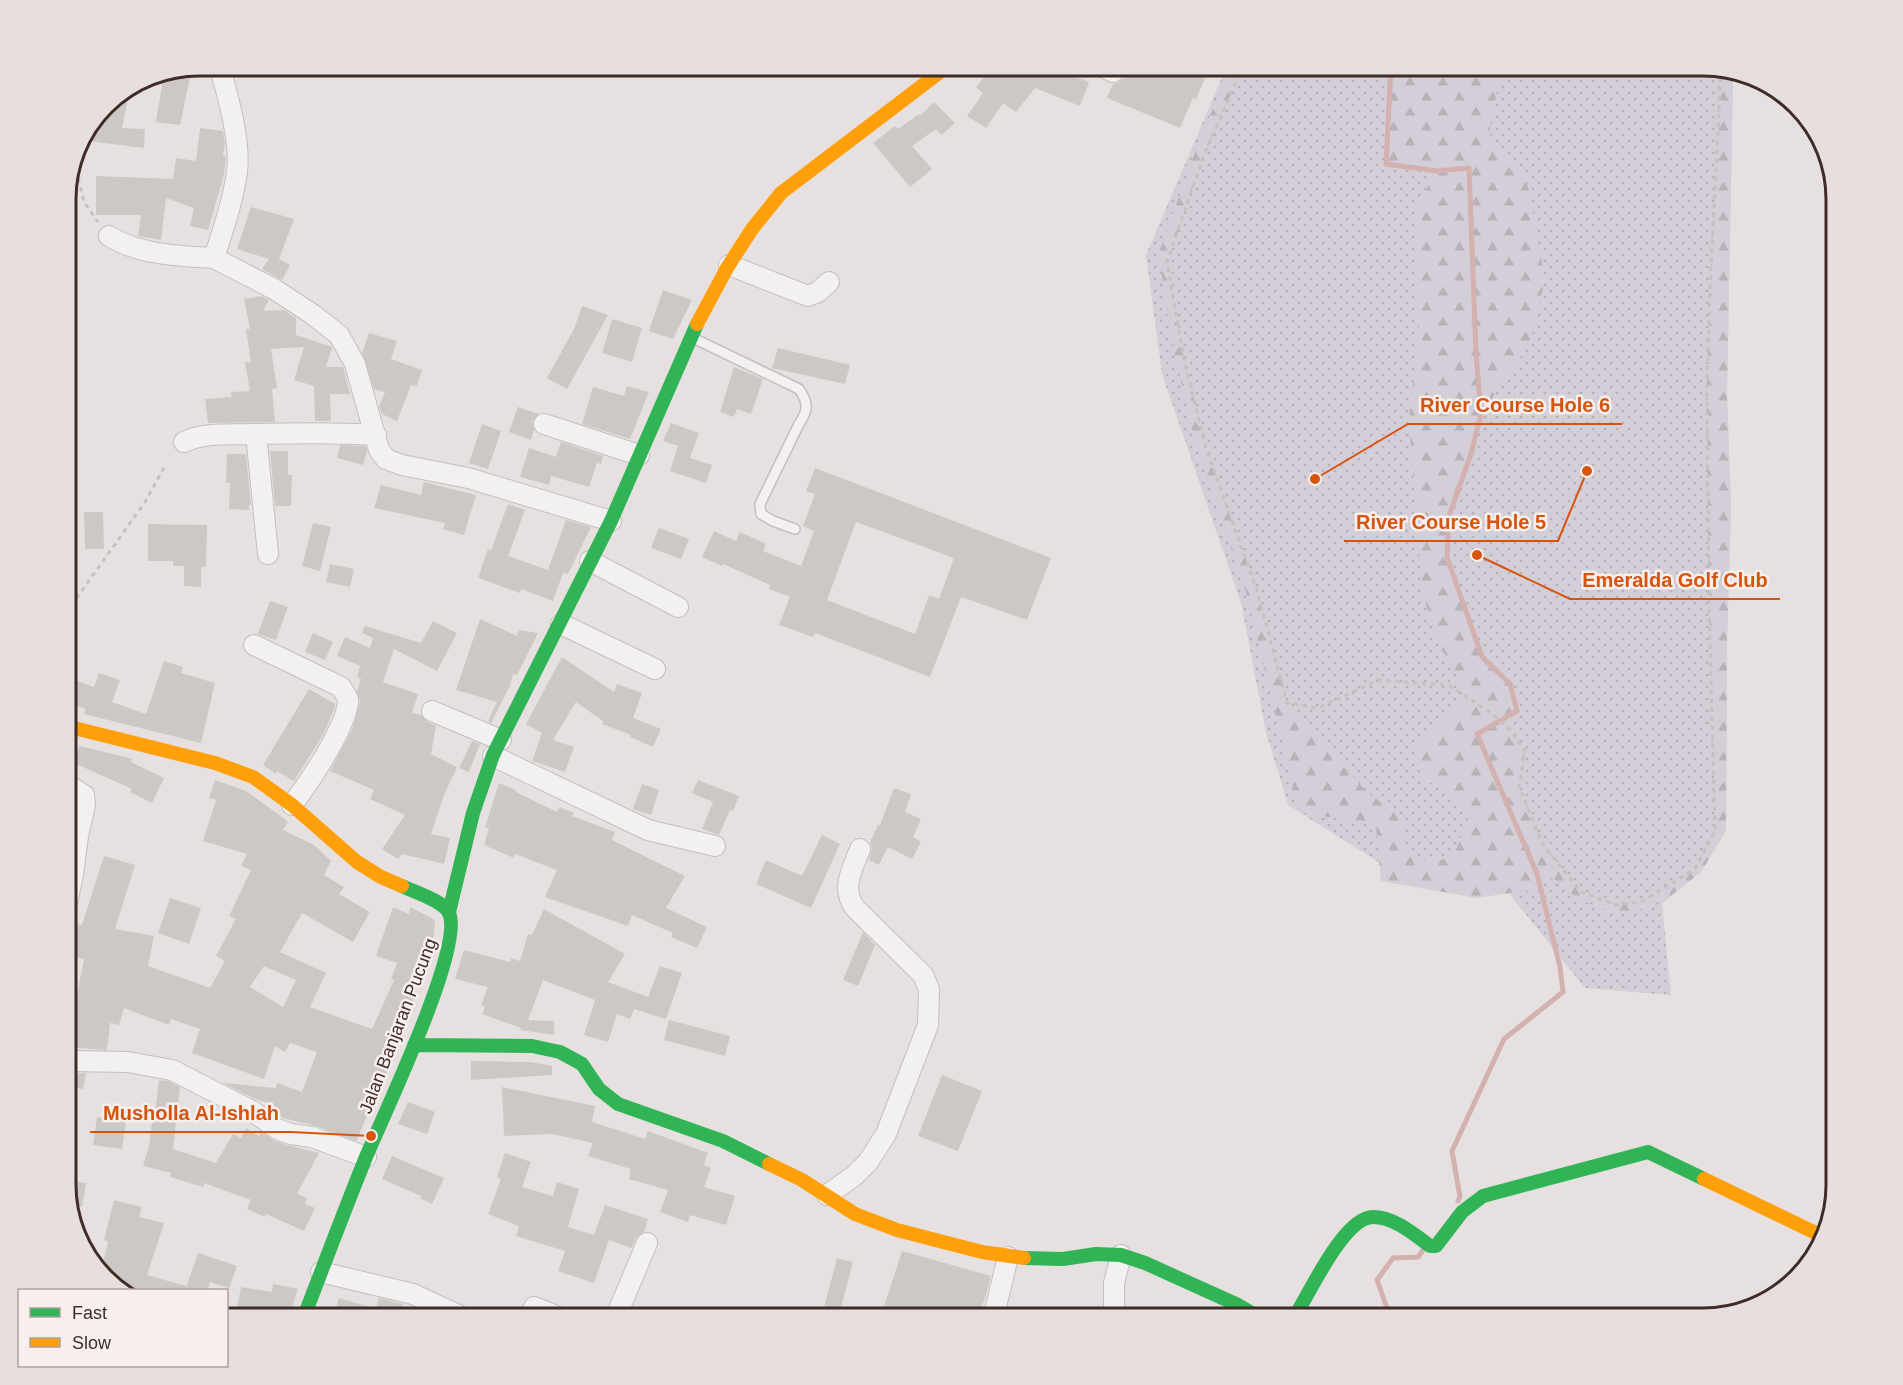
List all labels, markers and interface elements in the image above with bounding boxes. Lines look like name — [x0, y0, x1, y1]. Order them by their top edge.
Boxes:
callout: River Course Hole 6 — [1408, 386, 1622, 424]
text: River Course Hole 6 — [1420, 394, 1610, 416]
callout: River Course Hole 5 — [1344, 503, 1558, 541]
text: River Course Hole 5 — [1356, 511, 1546, 533]
callout: Emeralda Golf Club — [1570, 561, 1780, 599]
text: Emeralda Golf Club — [1582, 569, 1768, 591]
street label: Jalan Banjaran Pucung — [355, 936, 441, 1116]
callout: Musholla Al-Ishlah — [90, 1094, 291, 1132]
text: Musholla Al-Ishlah — [103, 1102, 279, 1124]
legend — [18, 1289, 228, 1367]
text: Fast — [72, 1303, 107, 1323]
text: Slow — [72, 1333, 112, 1353]

